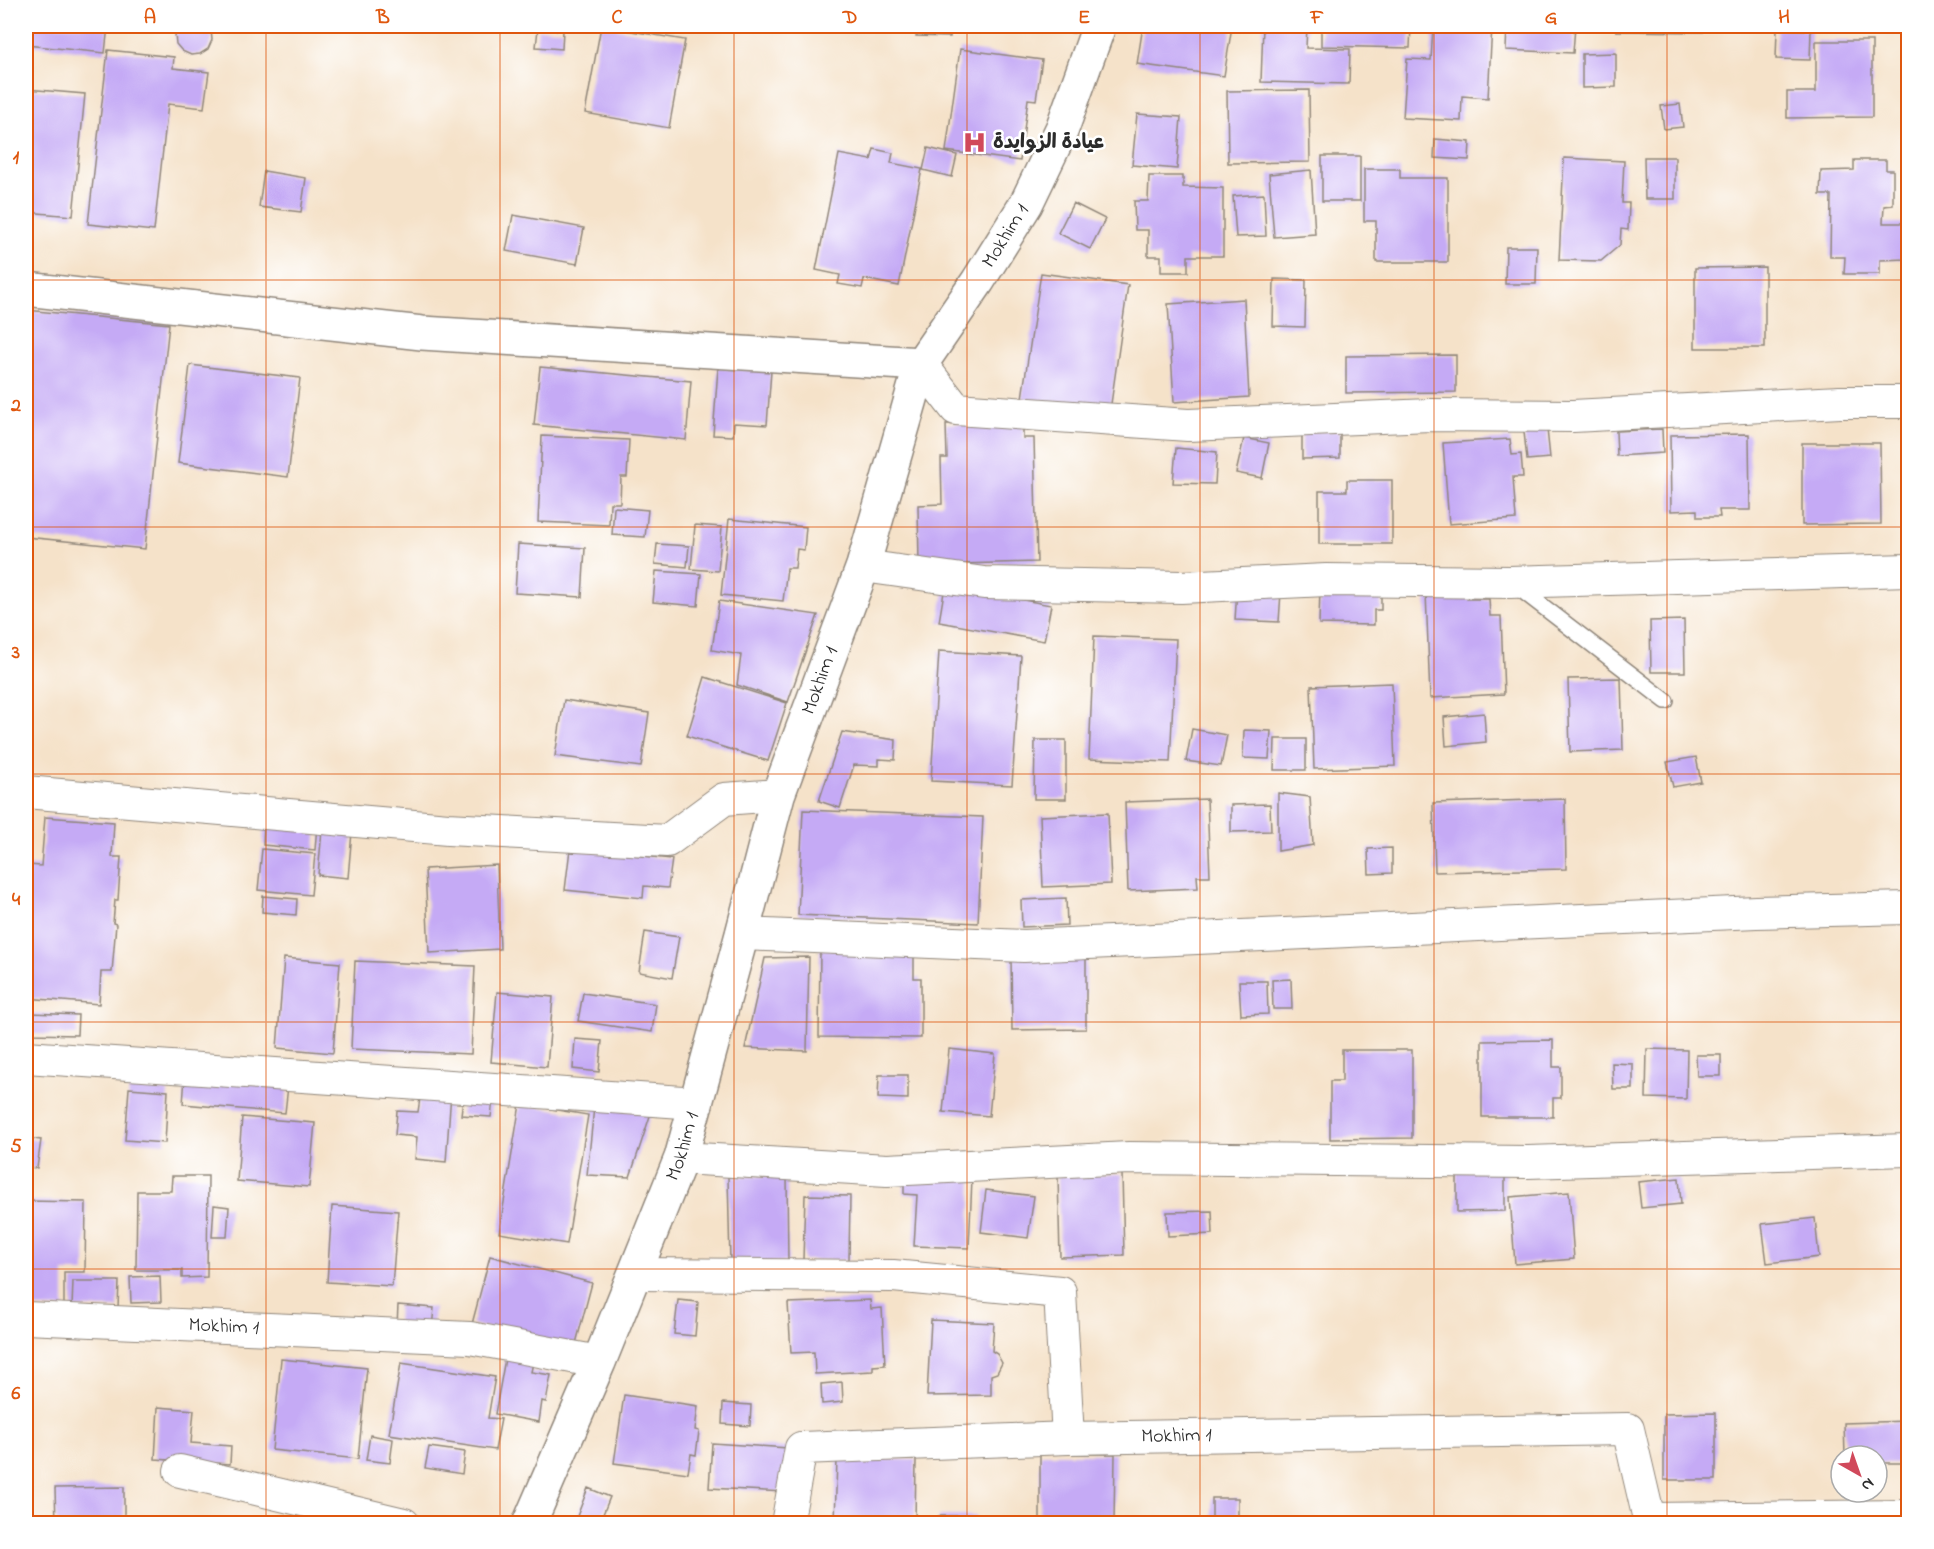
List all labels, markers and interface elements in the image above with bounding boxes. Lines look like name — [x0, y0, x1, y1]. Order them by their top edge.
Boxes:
text: A — [144, 4, 156, 33]
text: B — [375, 4, 390, 33]
text: C — [612, 4, 623, 33]
text: D — [842, 4, 857, 33]
text: E — [1078, 4, 1090, 33]
text: F — [1310, 4, 1324, 33]
text: G — [1545, 4, 1558, 33]
text: H — [1778, 4, 1790, 33]
place label: عيادة الزوايدة — [993, 129, 1104, 158]
hospital icon: عيادة الزوايدة — [962, 130, 988, 156]
text: 1 — [13, 144, 20, 173]
street label: Mokhim 1 — [975, 199, 1037, 274]
text: 2 — [10, 392, 21, 421]
text: 3 — [11, 639, 20, 668]
street label: Mokhim 1 — [795, 643, 846, 719]
text: 4 — [12, 886, 21, 915]
street label: Mokhim 1 — [659, 1109, 707, 1185]
text: 5 — [10, 1133, 22, 1162]
street label: Mokhim 1 — [188, 1311, 260, 1343]
text: 6 — [12, 1380, 21, 1409]
street label: Mokhim 1 — [1141, 1421, 1212, 1451]
north arrow — [1829, 1444, 1889, 1504]
text: N — [1855, 1471, 1879, 1497]

